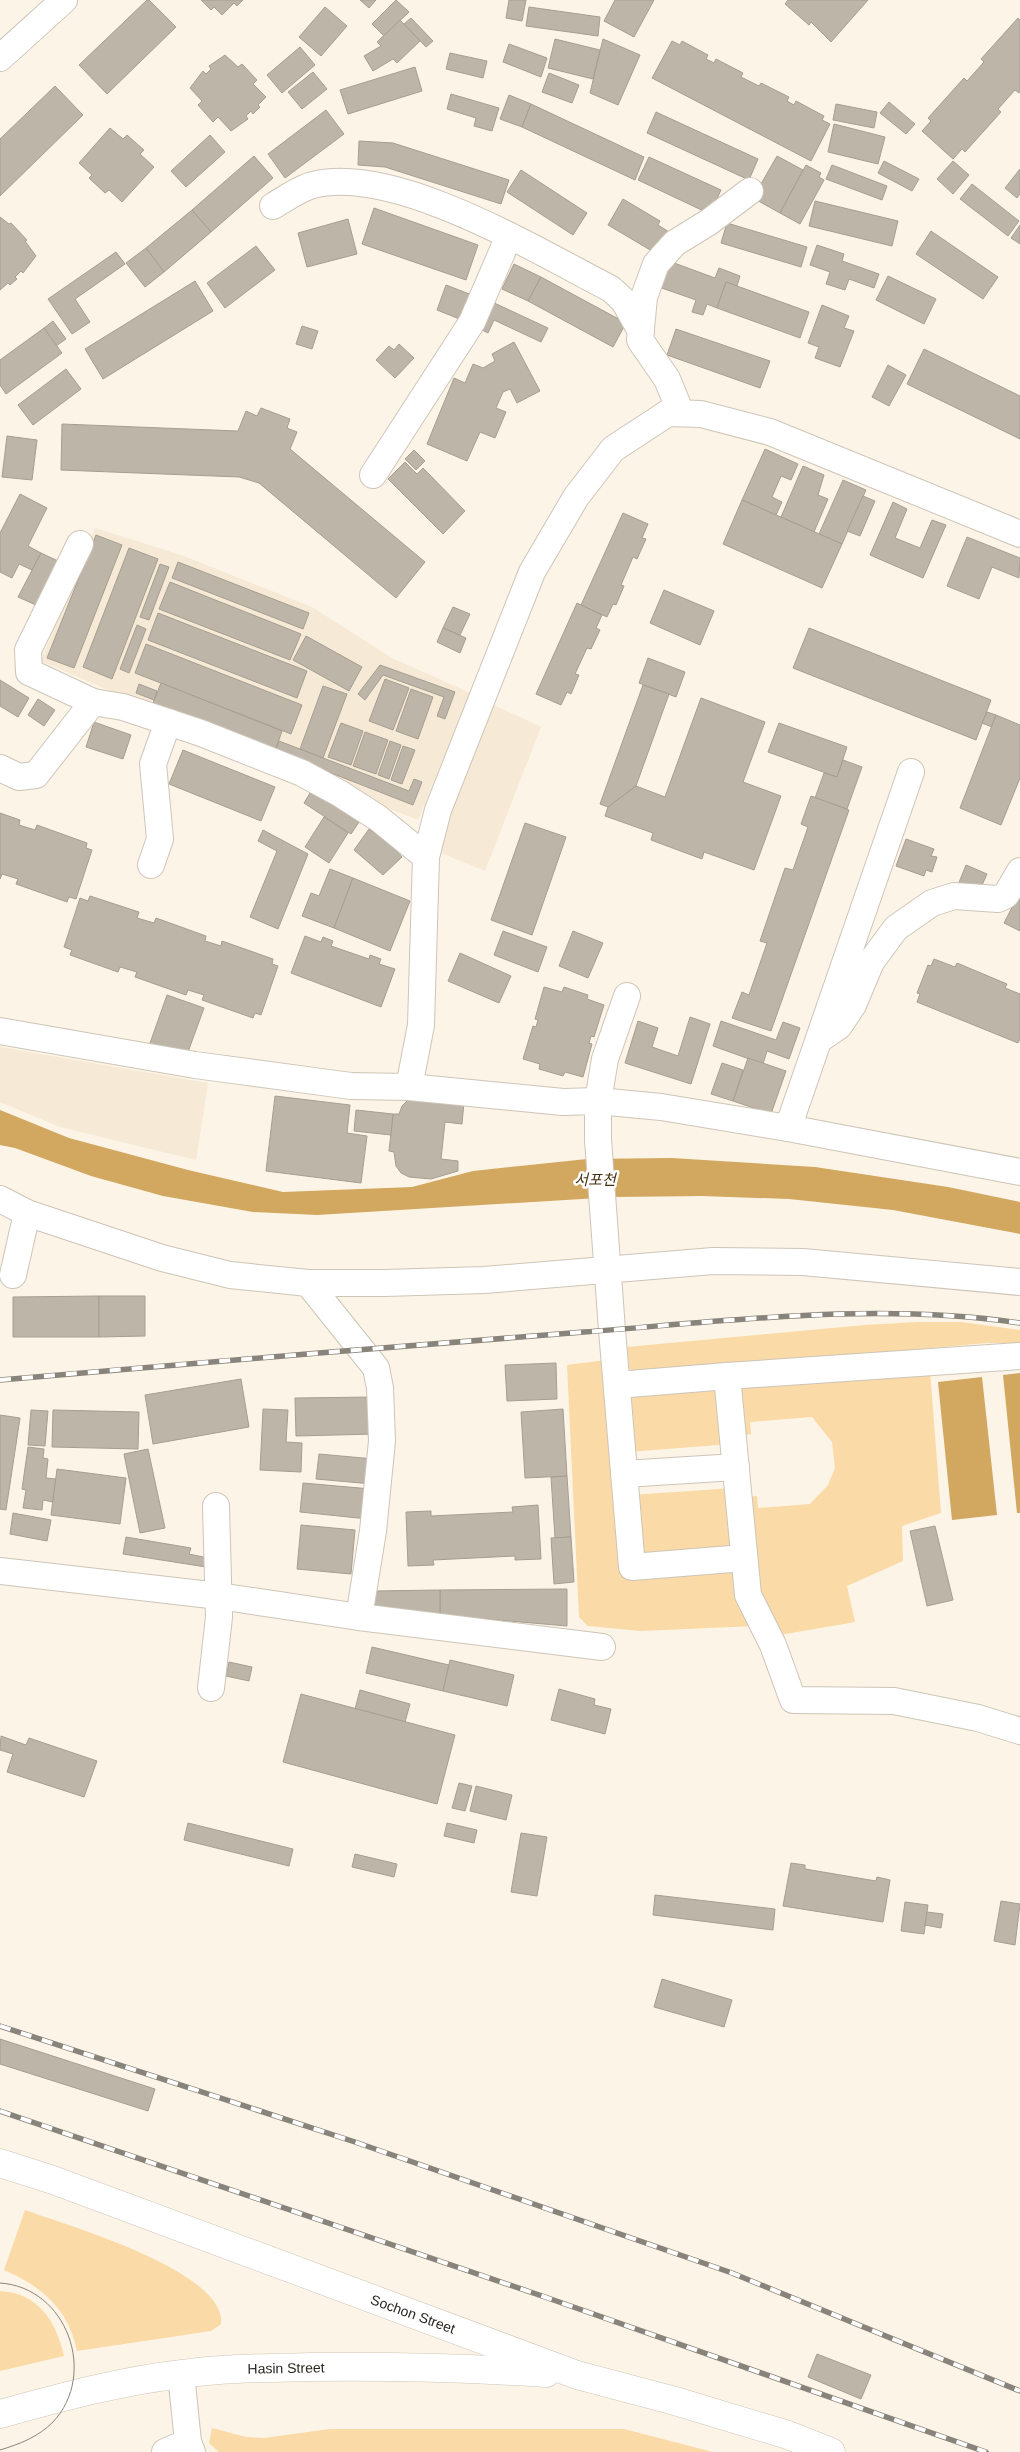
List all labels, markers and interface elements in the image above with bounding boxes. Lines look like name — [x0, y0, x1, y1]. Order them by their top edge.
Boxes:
water label: 서포천 — [574, 1171, 618, 1188]
street label: Sochon Street — [369, 2291, 458, 2337]
street label: Hasin Street — [247, 2359, 325, 2377]

